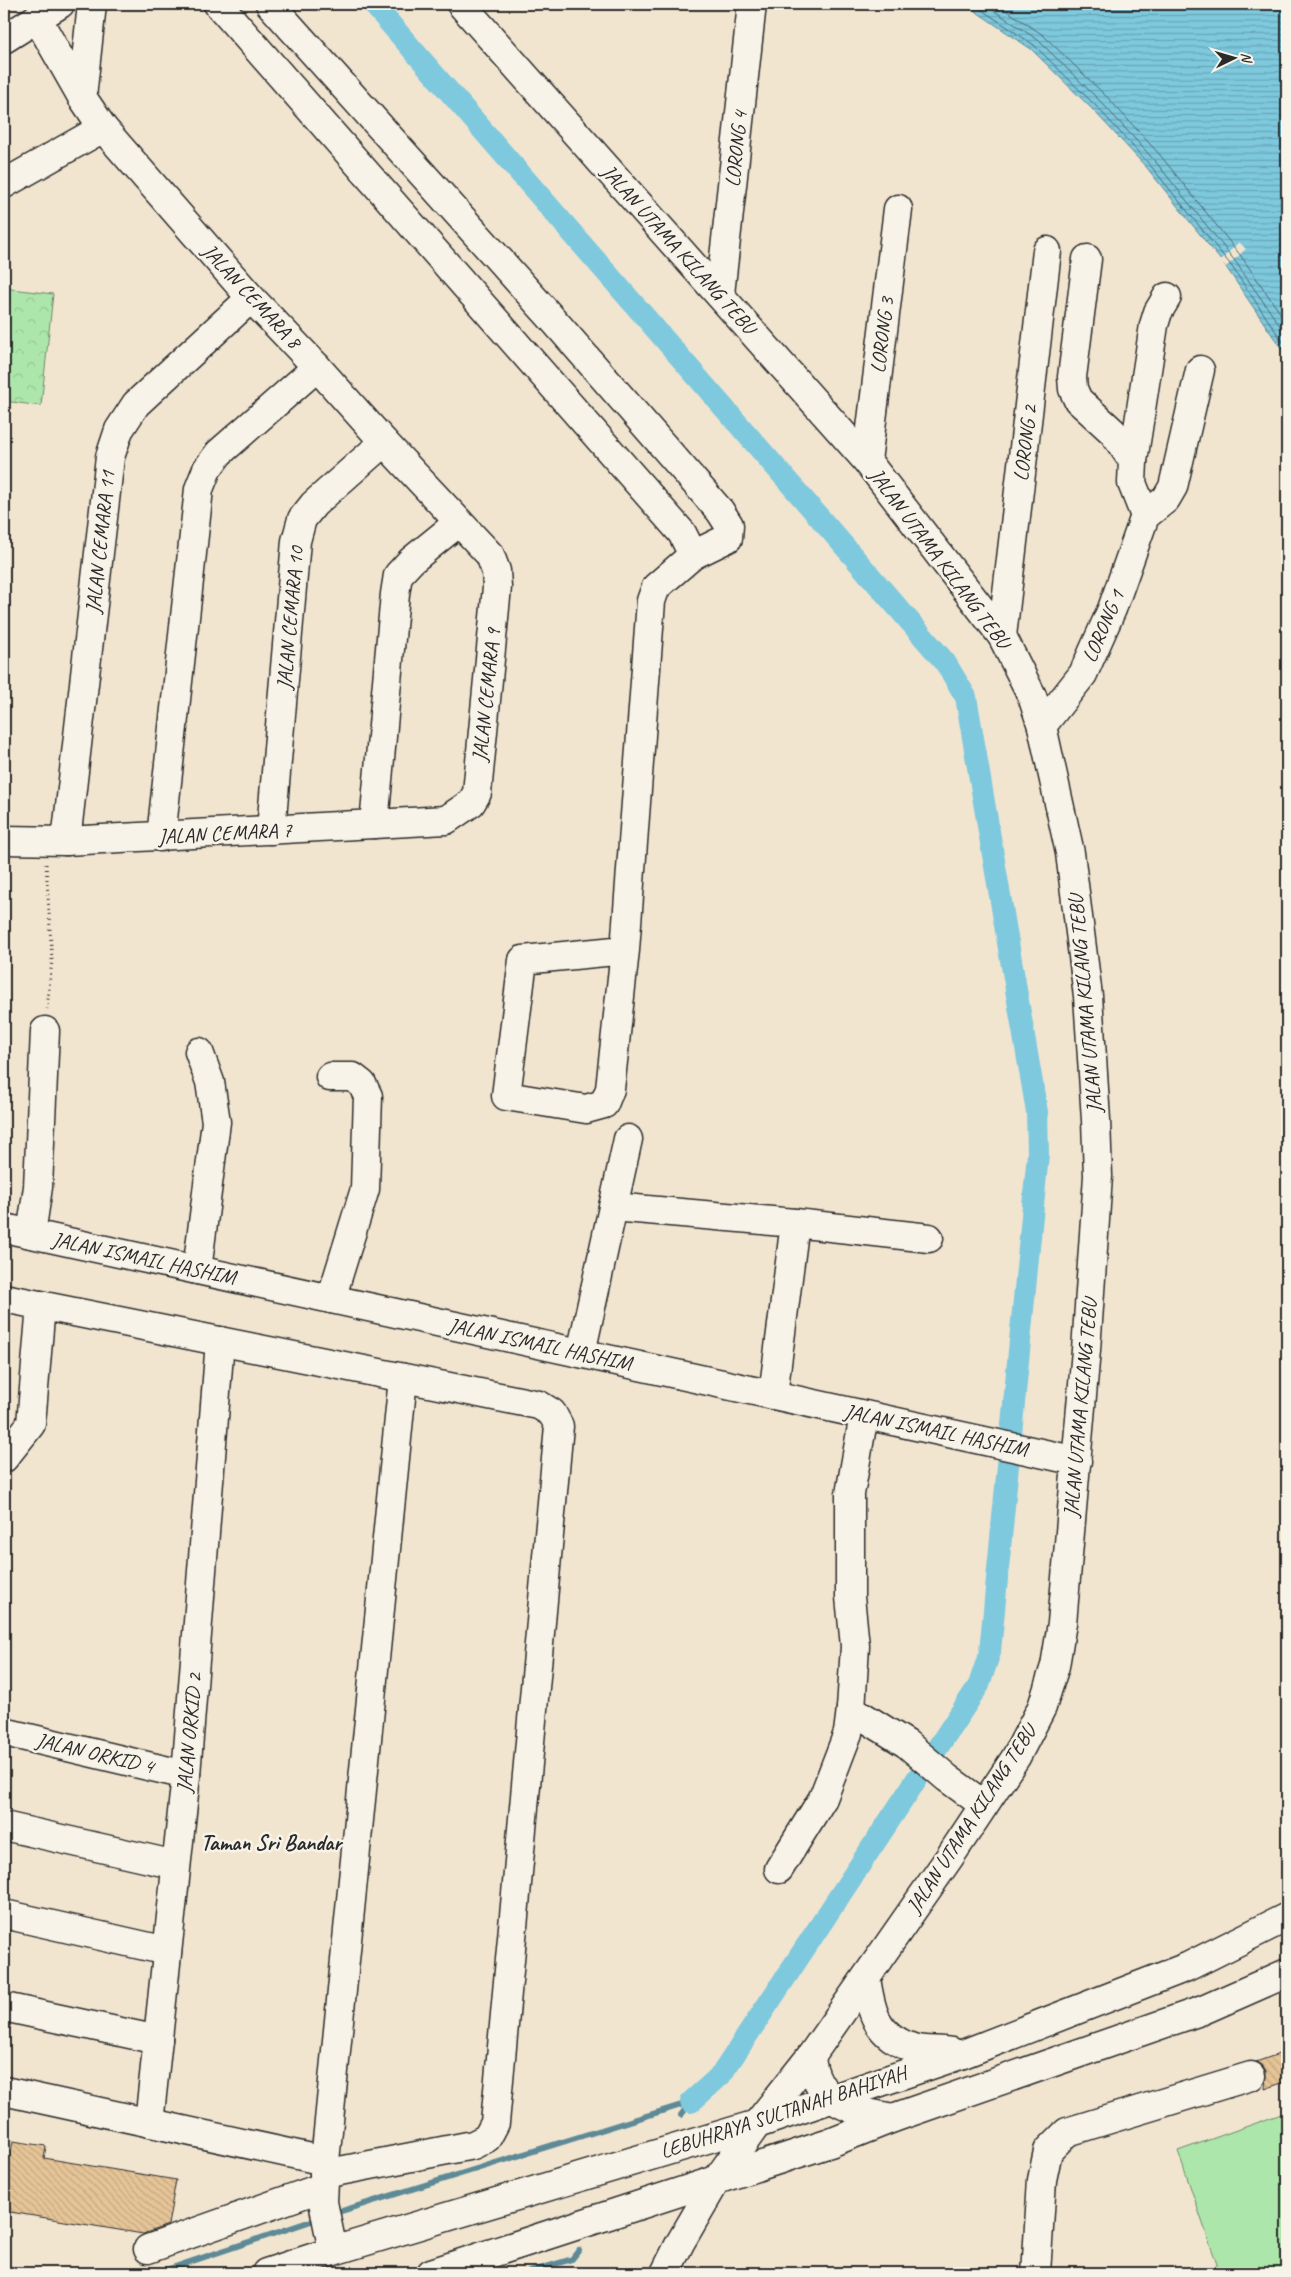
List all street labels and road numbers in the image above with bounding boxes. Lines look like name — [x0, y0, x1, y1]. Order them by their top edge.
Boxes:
street label: LORONG 4 — [719, 107, 753, 188]
street label: JALAN UTAMA KILANG TEBU — [595, 158, 764, 341]
street label: JALAN CEMARA 8 — [196, 237, 309, 356]
street label: LORONG 3 — [864, 294, 900, 374]
street label: LORONG 2 — [1007, 402, 1043, 482]
street label: JALAN UTAMA KILANG TEBU — [863, 462, 1018, 656]
street label: JALAN CEMARA 11 — [79, 468, 121, 616]
street label: JALAN CEMARA 10 — [271, 544, 309, 692]
street label: LORONG 1 — [1076, 584, 1130, 666]
street label: JALAN CEMARA 9 — [466, 625, 506, 764]
street label: JALAN CEMARA 7 — [156, 816, 294, 850]
street label: JALAN UTAMA KILANG TEBU — [1062, 891, 1108, 1115]
street label: JALAN ISMAIL HASHIM — [49, 1226, 240, 1291]
street label: JALAN UTAMA KILANG TEBU — [1057, 1295, 1103, 1519]
street label: JALAN ISMAIL HASHIM — [445, 1312, 636, 1377]
street label: JALAN ISMAIL HASHIM — [841, 1398, 1032, 1463]
street label: JALAN ORKID 2 — [171, 1671, 207, 1795]
street label: JALAN UTAMA KILANG TEBU — [900, 1718, 1043, 1919]
street label: JALAN ORKID 4 — [33, 1727, 159, 1780]
street label: LEBUHRAYA SULTANAH BAHIYAH — [657, 2059, 912, 2164]

